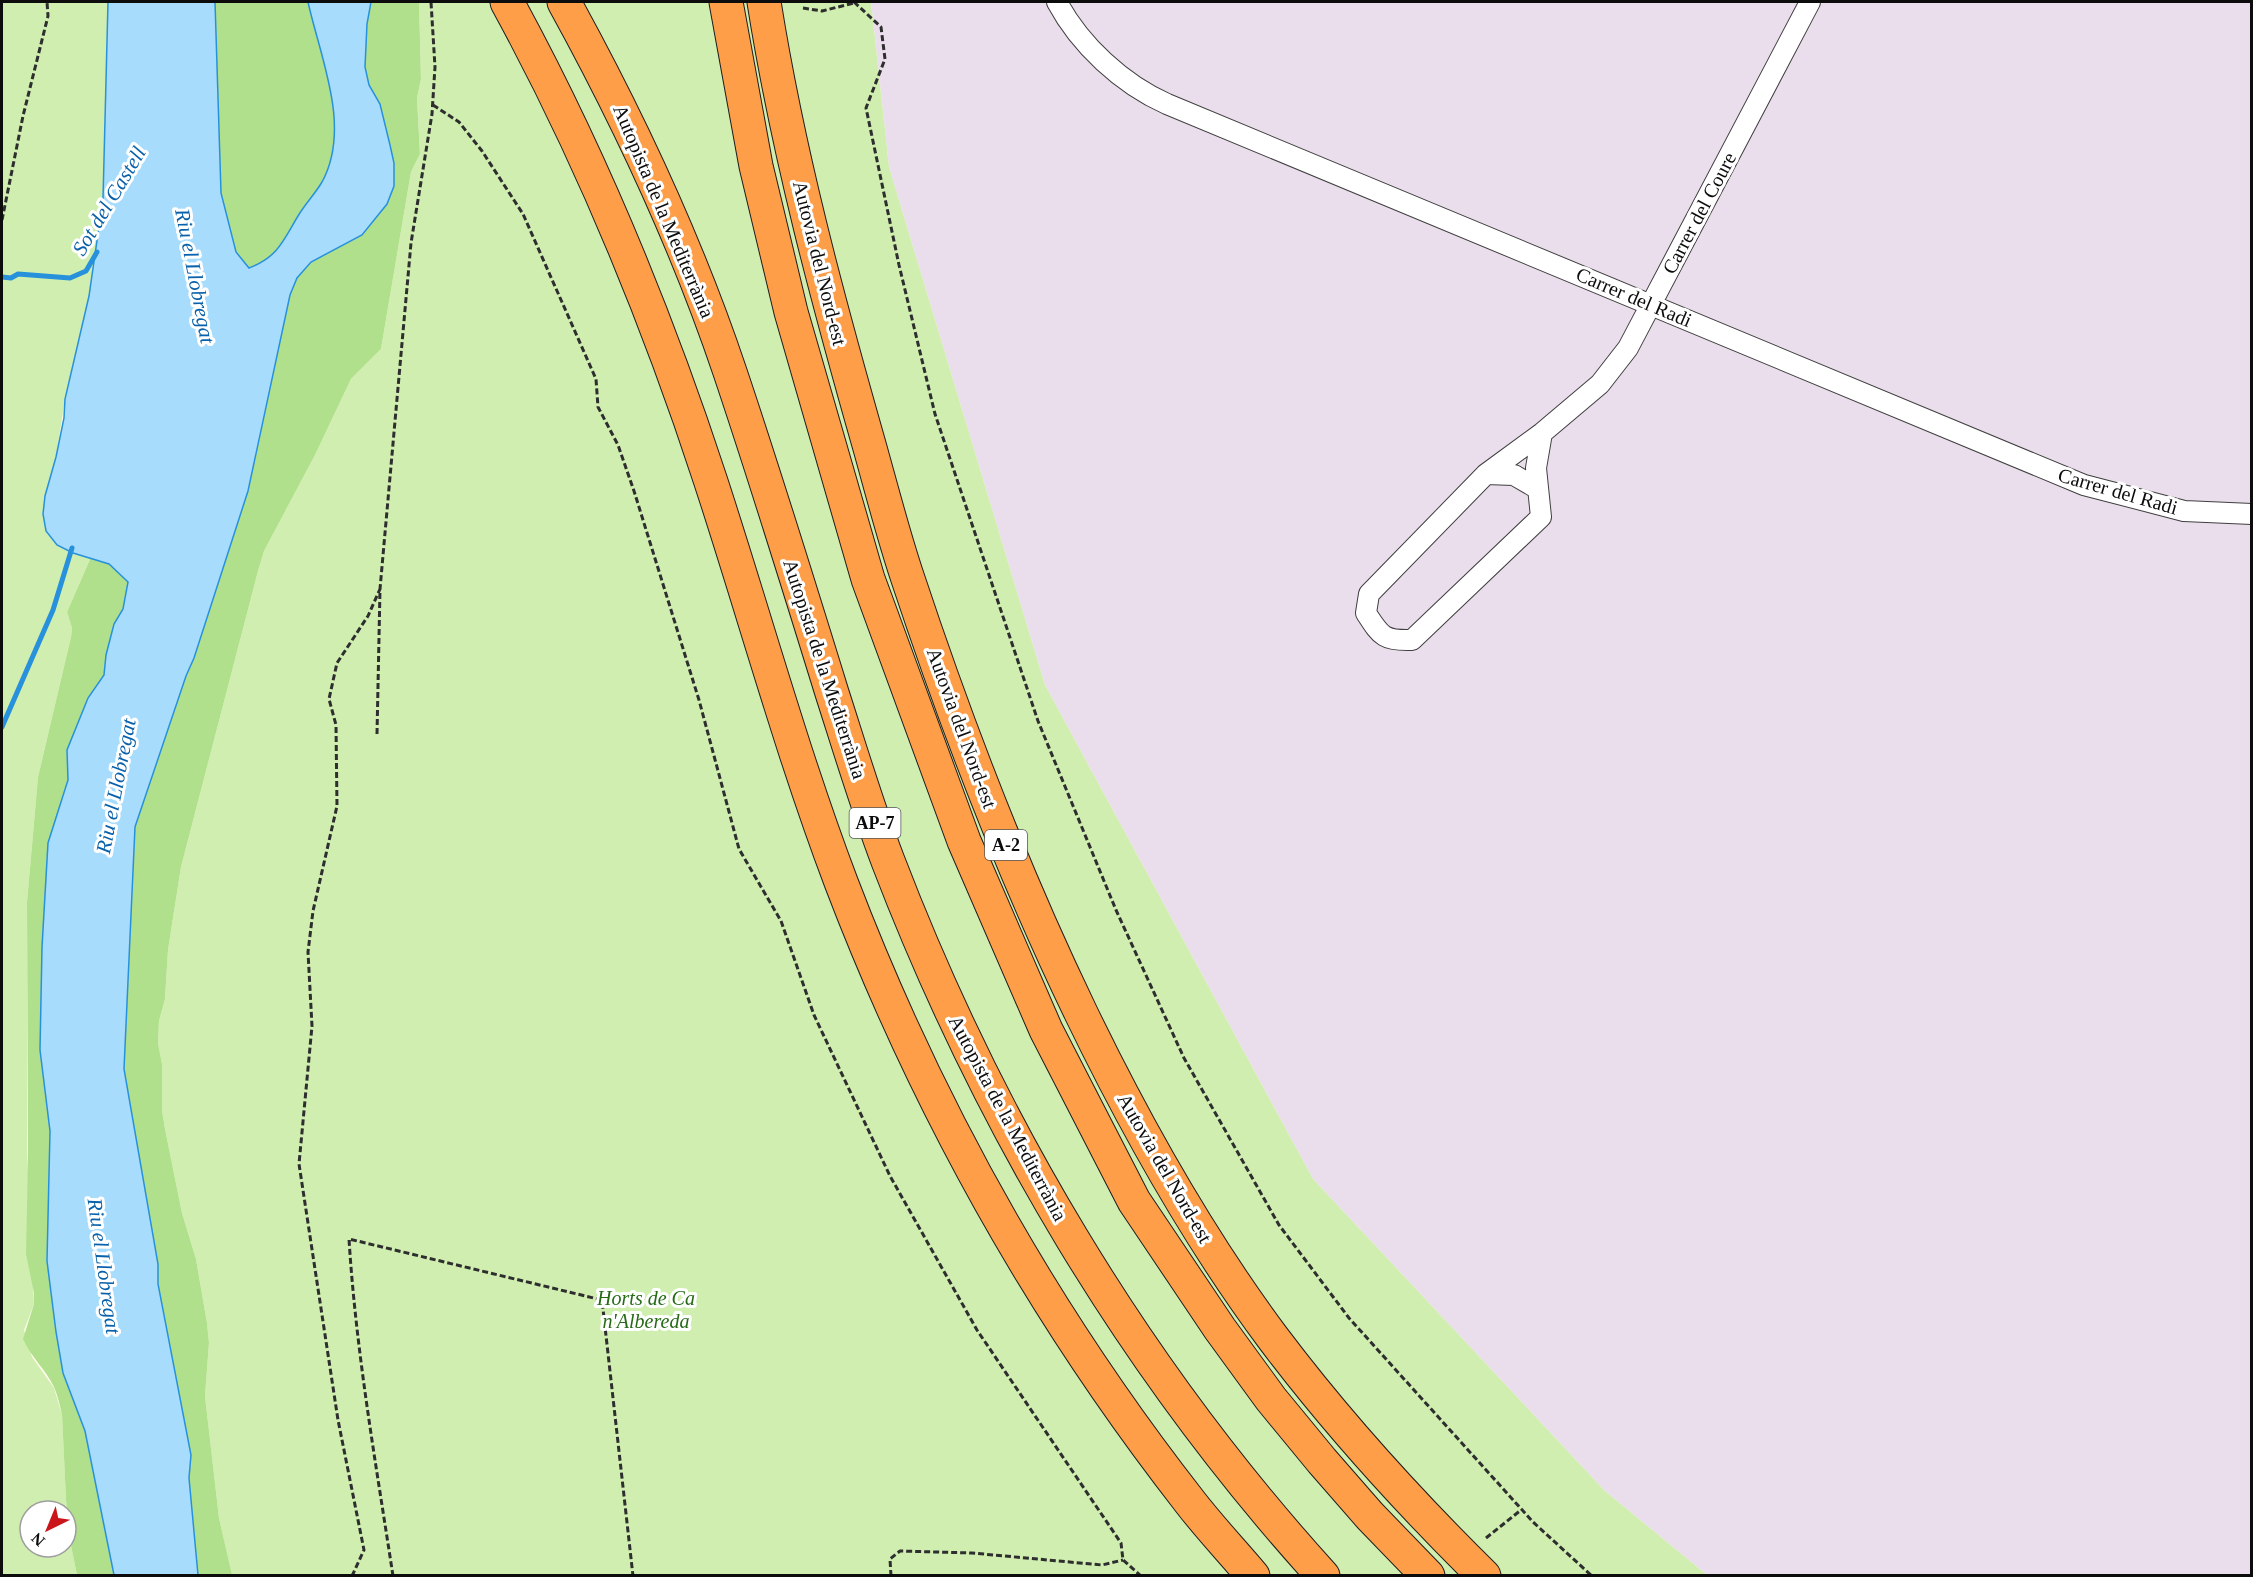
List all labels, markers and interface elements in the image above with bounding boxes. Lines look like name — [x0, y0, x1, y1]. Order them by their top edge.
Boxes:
street label: Autopista de la Mediterrània — [608, 101, 719, 321]
water label: Sot del Castell — [67, 142, 151, 260]
street label: Carrer del Coure — [1658, 148, 1740, 277]
street label: Autovia del Nord-est — [789, 178, 851, 348]
water label: Riu el Llobregat — [170, 206, 220, 347]
street label: Carrer del Radi — [1573, 263, 1695, 331]
street label: Carrer del Radi — [2056, 463, 2181, 519]
street label: Autopista de la Mediterrània — [778, 557, 871, 782]
street label: Autovia del Nord-est — [923, 645, 1001, 812]
water label: Riu el Llobregat — [91, 715, 141, 856]
road number: AP-7 — [850, 808, 900, 838]
road number: A-2 — [985, 830, 1027, 860]
street label: Autopista de la Mediterrània — [944, 1012, 1072, 1225]
street label: Autovia del Nord-est — [1113, 1089, 1217, 1247]
water label: Riu el Llobregat — [82, 1196, 126, 1337]
park label: Horts de Ca n'Albereda — [596, 1287, 695, 1332]
north arrow — [18, 1499, 78, 1559]
text: N — [28, 1529, 48, 1550]

